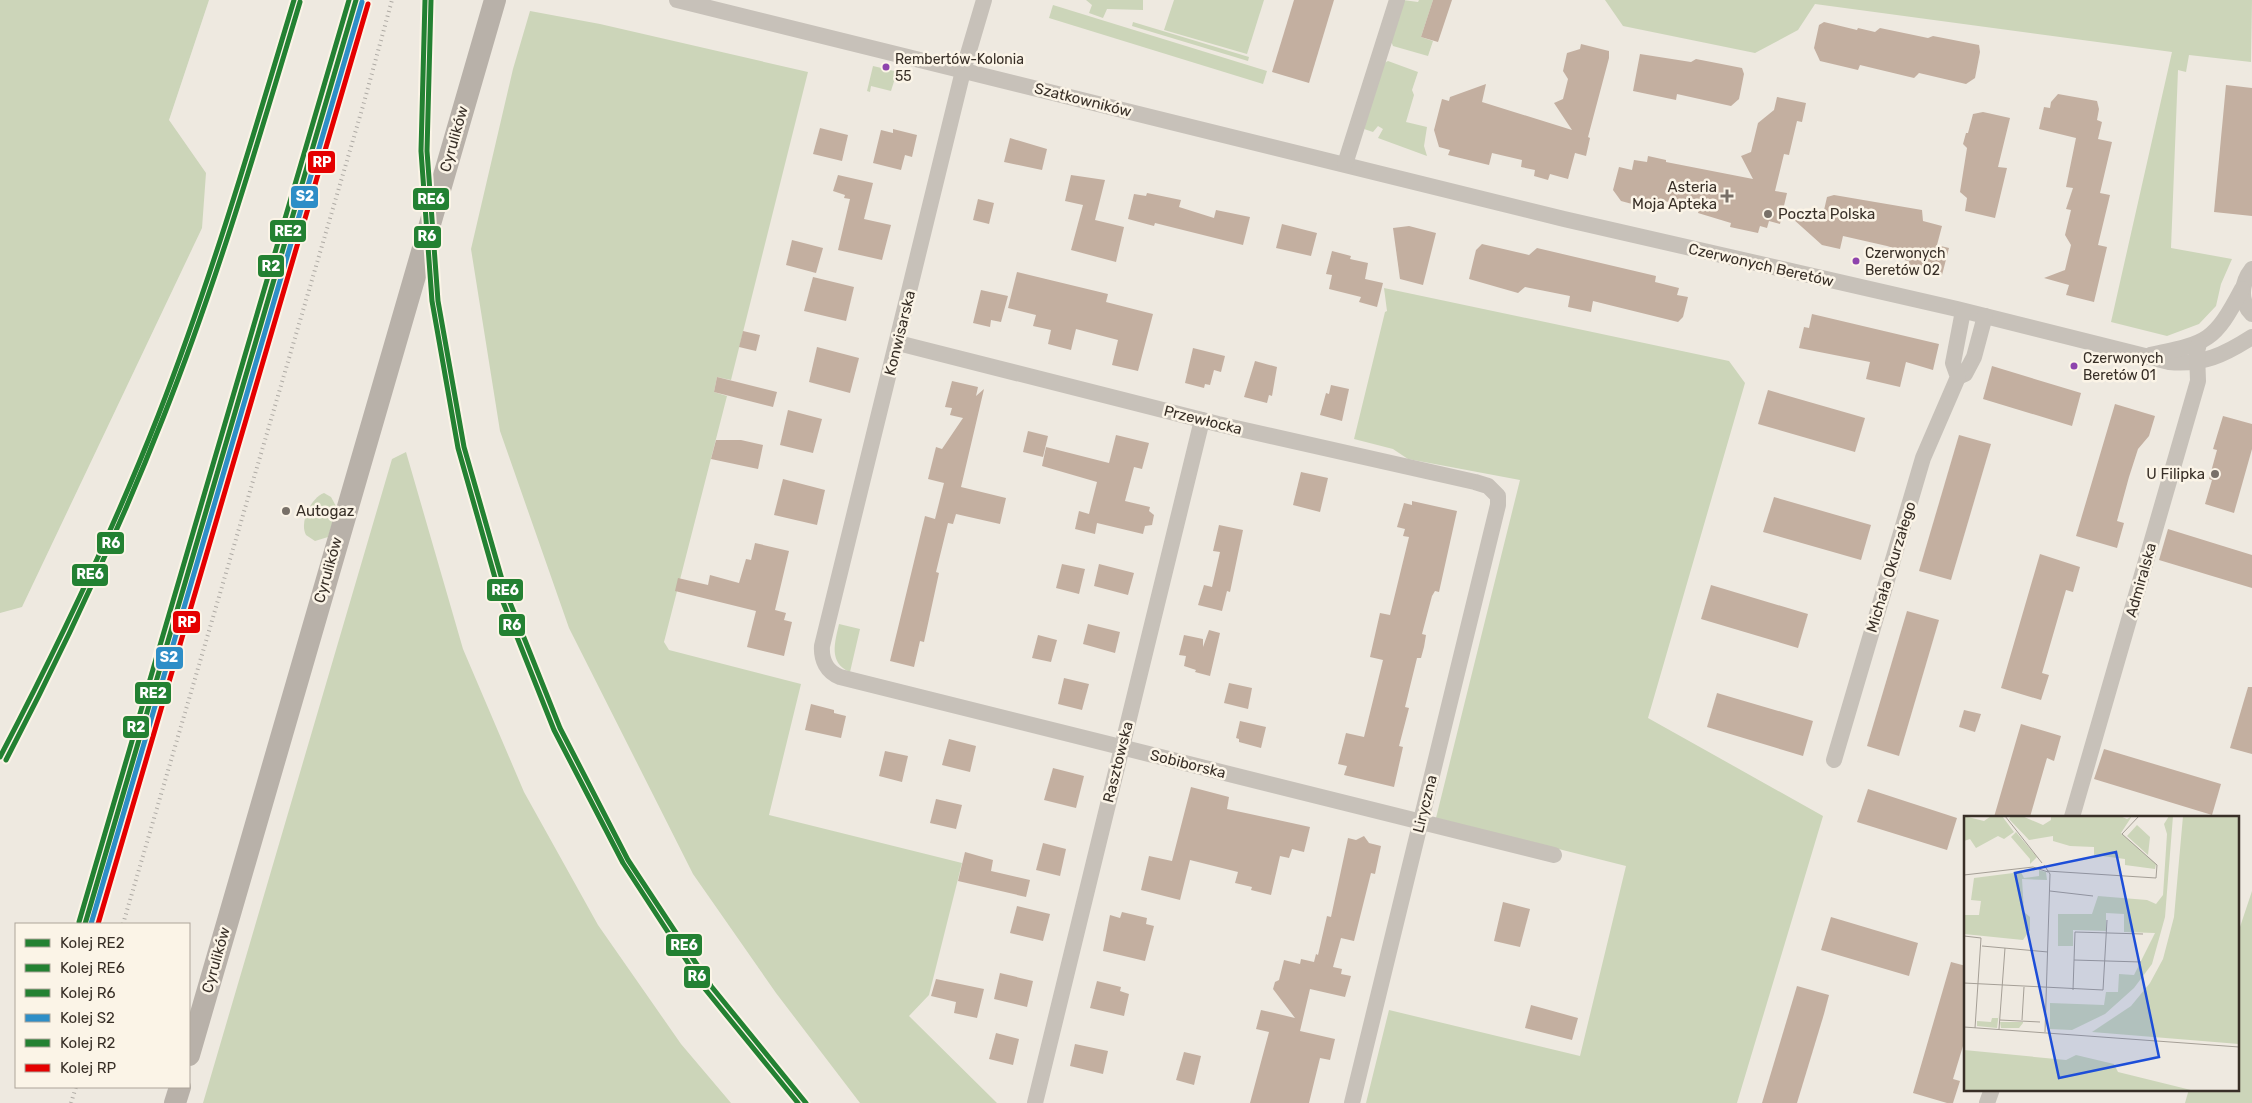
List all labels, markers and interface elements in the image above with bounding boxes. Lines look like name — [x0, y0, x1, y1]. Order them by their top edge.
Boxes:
place label: Rembertów-Kolonia 55 — [895, 51, 1024, 85]
marker: Rembertów-Kolonia 55 — [881, 62, 891, 72]
street label: Szatkowników — [1033, 79, 1133, 121]
street label: Cyrulików — [436, 104, 472, 174]
line badge: RP — [307, 150, 336, 174]
text: RP — [312, 154, 332, 171]
place label: Asteria Moja Apteka — [1632, 178, 1717, 213]
line badge: S2 — [290, 185, 319, 209]
line badge: RE6 — [412, 187, 450, 211]
text: S2 — [296, 188, 314, 205]
marker: Asteria Moja Apteka — [1721, 190, 1733, 202]
text: RE6 — [417, 191, 445, 208]
place label: Poczta Polska — [1778, 205, 1875, 223]
marker: Poczta Polska — [1762, 208, 1774, 220]
line badge: RE2 — [269, 219, 307, 243]
text: RE2 — [274, 223, 302, 240]
line badge: R6 — [413, 225, 442, 249]
text: R6 — [418, 228, 436, 245]
street label: Czerwonych Beretów — [1687, 240, 1835, 290]
place label: Czerwonych Beretów 02 — [1865, 245, 1946, 279]
line badge: R2 — [257, 254, 285, 278]
marker: Czerwonych Beretów 02 — [1851, 256, 1861, 266]
text: R2 — [262, 258, 280, 275]
street label: Konwisarska — [881, 289, 919, 377]
place label: Czerwonych Beretów 01 — [2083, 350, 2164, 384]
marker: Czerwonych Beretów 01 — [2069, 361, 2079, 371]
street label: Przewłocka — [1162, 402, 1244, 438]
place label: U Filipka — [2146, 465, 2205, 483]
marker: U Filipka — [2209, 468, 2221, 480]
street label: Michała Okurzałego — [1863, 499, 1919, 635]
place label: Autogaz — [296, 502, 355, 520]
marker: Autogaz — [280, 505, 292, 517]
line badge: R6 — [96, 531, 125, 555]
text: R6 — [102, 535, 120, 552]
street label: Cyrulików — [310, 535, 346, 605]
street label: Admiralska — [2122, 541, 2160, 619]
line badge: RE6 — [71, 563, 109, 587]
text: RE6 — [76, 566, 104, 583]
line badge: RE6 — [486, 578, 524, 602]
text: RE6 — [491, 582, 519, 599]
line badge: RP — [172, 610, 201, 634]
line badge: R6 — [498, 613, 526, 637]
text: RP — [177, 614, 197, 631]
text: R6 — [503, 617, 521, 634]
line badge: S2 — [155, 646, 184, 670]
text: S2 — [160, 649, 178, 666]
line badge: RE2 — [134, 681, 172, 705]
text: RE2 — [139, 685, 167, 702]
line badge: R2 — [122, 715, 150, 739]
text: R2 — [127, 719, 145, 736]
street label: Rasztowska — [1099, 720, 1137, 804]
street label: Sobiborska — [1148, 746, 1228, 782]
street label: Liryczna — [1409, 773, 1441, 835]
inset map — [1964, 816, 2240, 1090]
legend — [15, 923, 190, 1088]
street label: Cyrulików — [198, 925, 234, 995]
line badge: RE6 — [665, 933, 703, 957]
text: Kolej RE2 — [60, 934, 125, 952]
text: RE6 — [670, 937, 698, 954]
text: Kolej RE6 — [60, 959, 125, 977]
line badge: R6 — [683, 965, 711, 989]
text: R6 — [688, 968, 706, 985]
text: Kolej R6 — [60, 984, 116, 1002]
text: Kolej S2 — [60, 1009, 115, 1027]
text: Kolej R2 — [60, 1034, 116, 1052]
text: Kolej RP — [60, 1059, 117, 1077]

